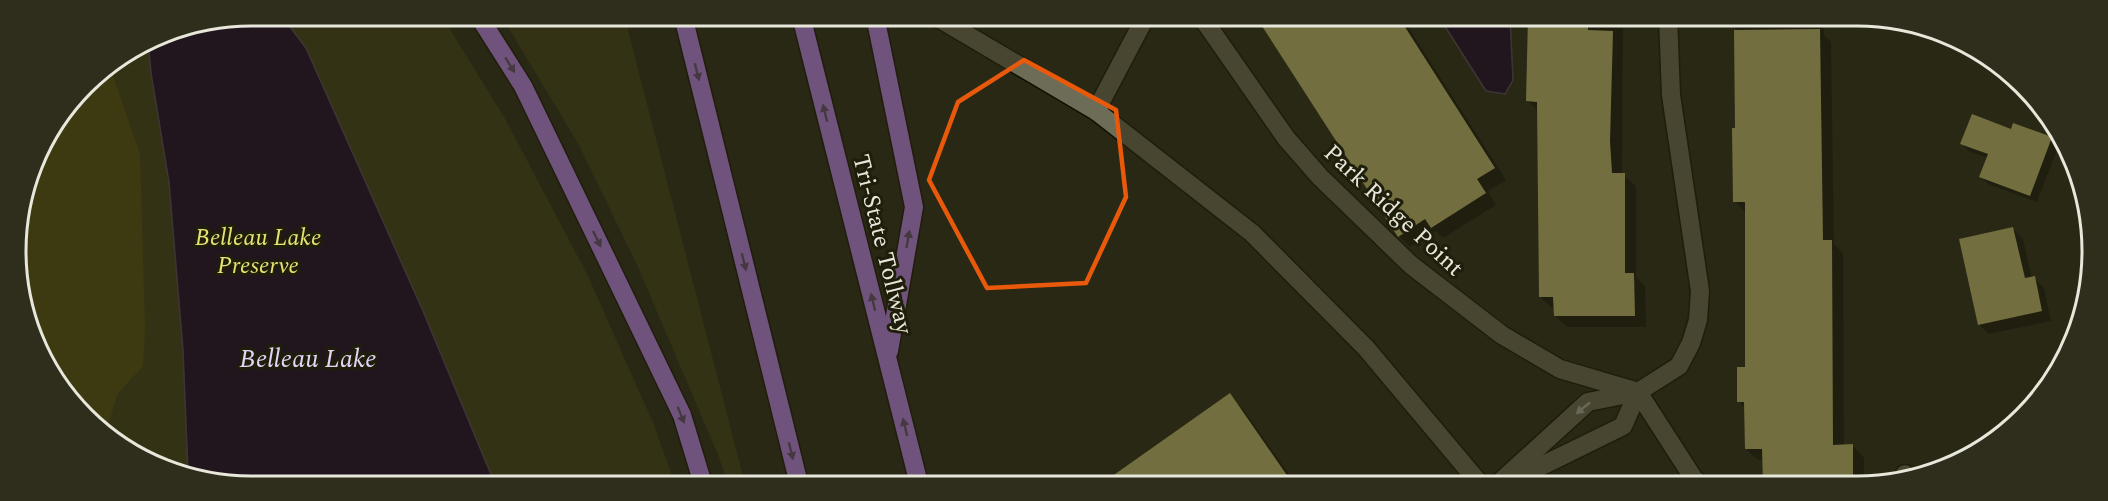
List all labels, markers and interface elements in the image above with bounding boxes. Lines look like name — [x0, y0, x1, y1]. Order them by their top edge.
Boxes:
one-way arrow — [504, 57, 515, 73]
one-way arrow — [693, 63, 703, 82]
one-way arrow — [820, 104, 830, 122]
street label: Park Ridge Point — [1315, 136, 1472, 285]
street label: Tri-State Tollway — [842, 151, 922, 339]
park label: Belleau Lake Preserve — [195, 220, 321, 284]
one-way arrow — [591, 230, 601, 248]
one-way arrow — [904, 230, 913, 249]
one-way arrow — [740, 253, 749, 271]
one-way arrow — [868, 293, 878, 312]
water label: Belleau Lake — [239, 339, 377, 379]
one-way arrow — [1575, 401, 1591, 414]
one-way arrow — [677, 406, 686, 424]
one-way arrow — [899, 418, 909, 436]
one-way arrow — [786, 442, 796, 460]

